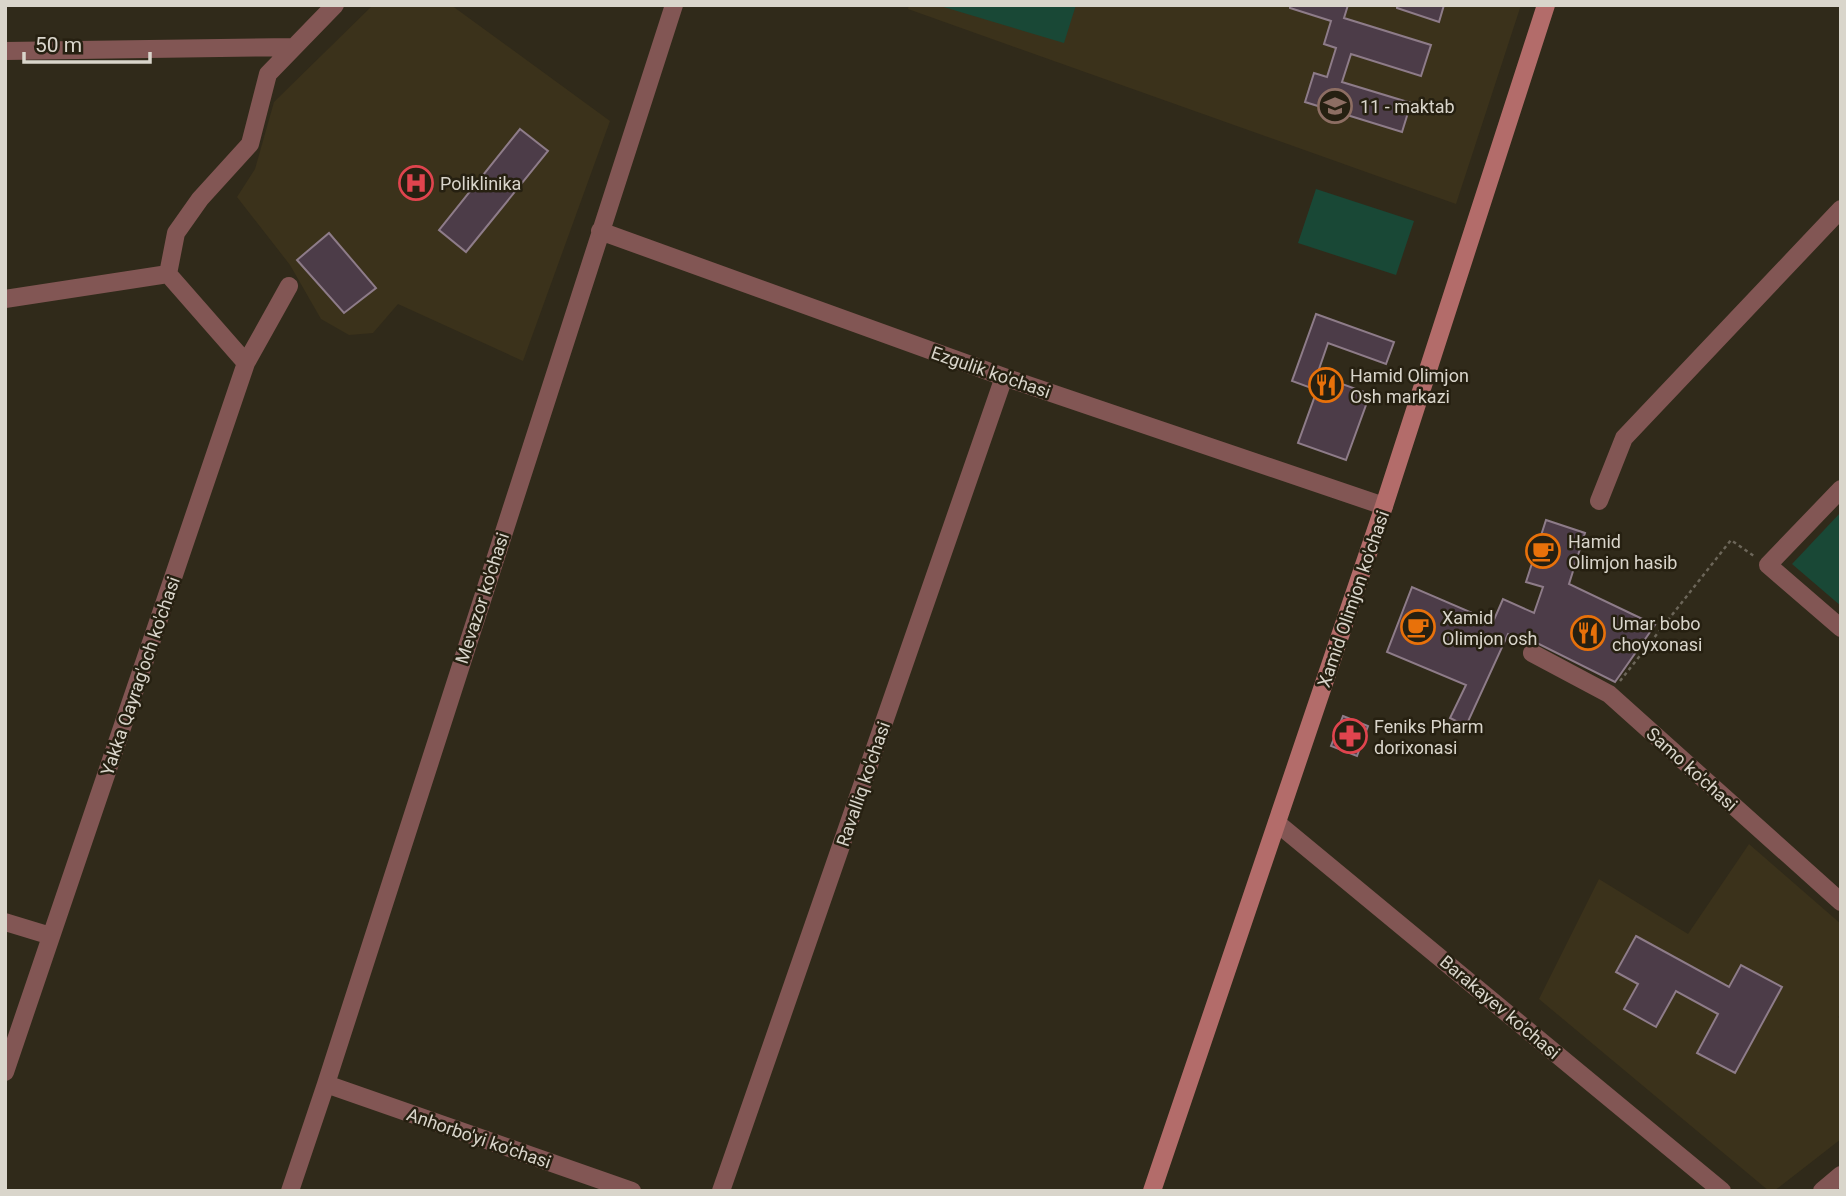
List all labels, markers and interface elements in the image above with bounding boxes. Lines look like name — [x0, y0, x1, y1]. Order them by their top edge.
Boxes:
scale bar — [24, 21, 150, 65]
text: 50 m — [35, 33, 82, 57]
school or university icon: 11 - maktab — [1316, 87, 1354, 125]
place label: 11 - maktab — [1360, 96, 1455, 117]
hospital icon: Poliklinika — [397, 164, 435, 202]
place label: Poliklinika — [440, 173, 521, 194]
street label: Ezgulik ko'chasi — [928, 342, 1054, 402]
place label: Hamid Olimjon Osh markazi — [1350, 365, 1469, 407]
restaurant icon: Hamid Olimjon Osh markazi — [1307, 366, 1345, 404]
street label: Xamid Olimjon ko'chasi — [1313, 508, 1393, 690]
street label: Mevazor ko'chasi — [451, 530, 513, 666]
place label: Hamid Olimjon hasib — [1568, 531, 1677, 573]
cafe icon: Hamid Olimjon hasib — [1524, 532, 1562, 570]
street label: Yakka Qayrag'och ko'chasi — [96, 574, 184, 778]
place label: Xamid Olimjon osh — [1442, 607, 1537, 649]
cafe icon: Xamid Olimjon osh — [1399, 608, 1437, 646]
place label: Umar bobo choyxonasi — [1612, 613, 1702, 655]
restaurant icon: Umar bobo choyxonasi — [1569, 614, 1607, 652]
place label: Feniks Pharm dorixonasi — [1374, 716, 1483, 758]
pharmacy icon: Feniks Pharm dorixonasi — [1331, 717, 1369, 755]
street label: Ravalliq ko'chasi — [832, 719, 894, 849]
street label: Samo ko'chasi — [1642, 723, 1742, 815]
street label: Barakayev ko'chasi — [1436, 951, 1564, 1063]
street label: Anhorbo'yi ko'chasi — [404, 1103, 554, 1173]

